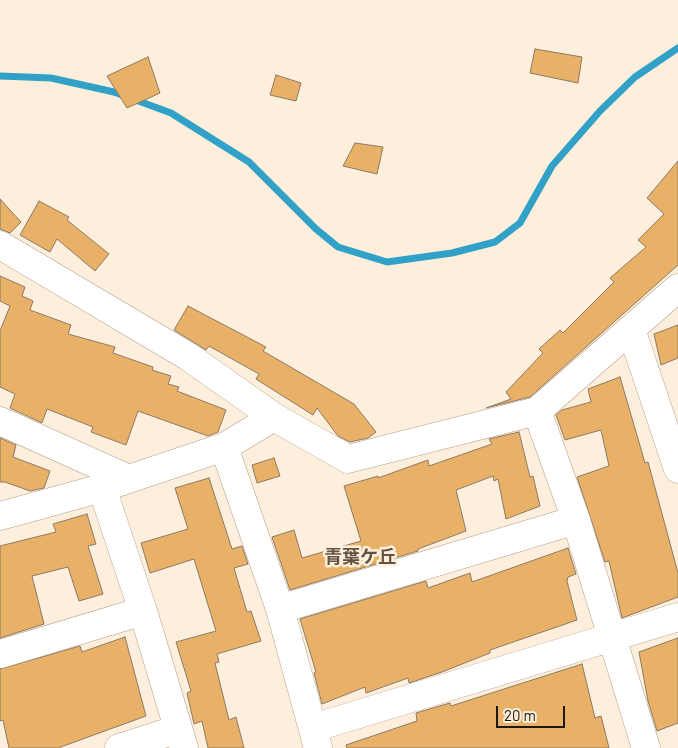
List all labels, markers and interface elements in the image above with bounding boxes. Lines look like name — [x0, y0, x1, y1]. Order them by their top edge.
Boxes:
district label: 青葉ケ丘 — [324, 546, 396, 568]
scale bar — [498, 696, 567, 728]
text: 20 m — [504, 706, 536, 724]

